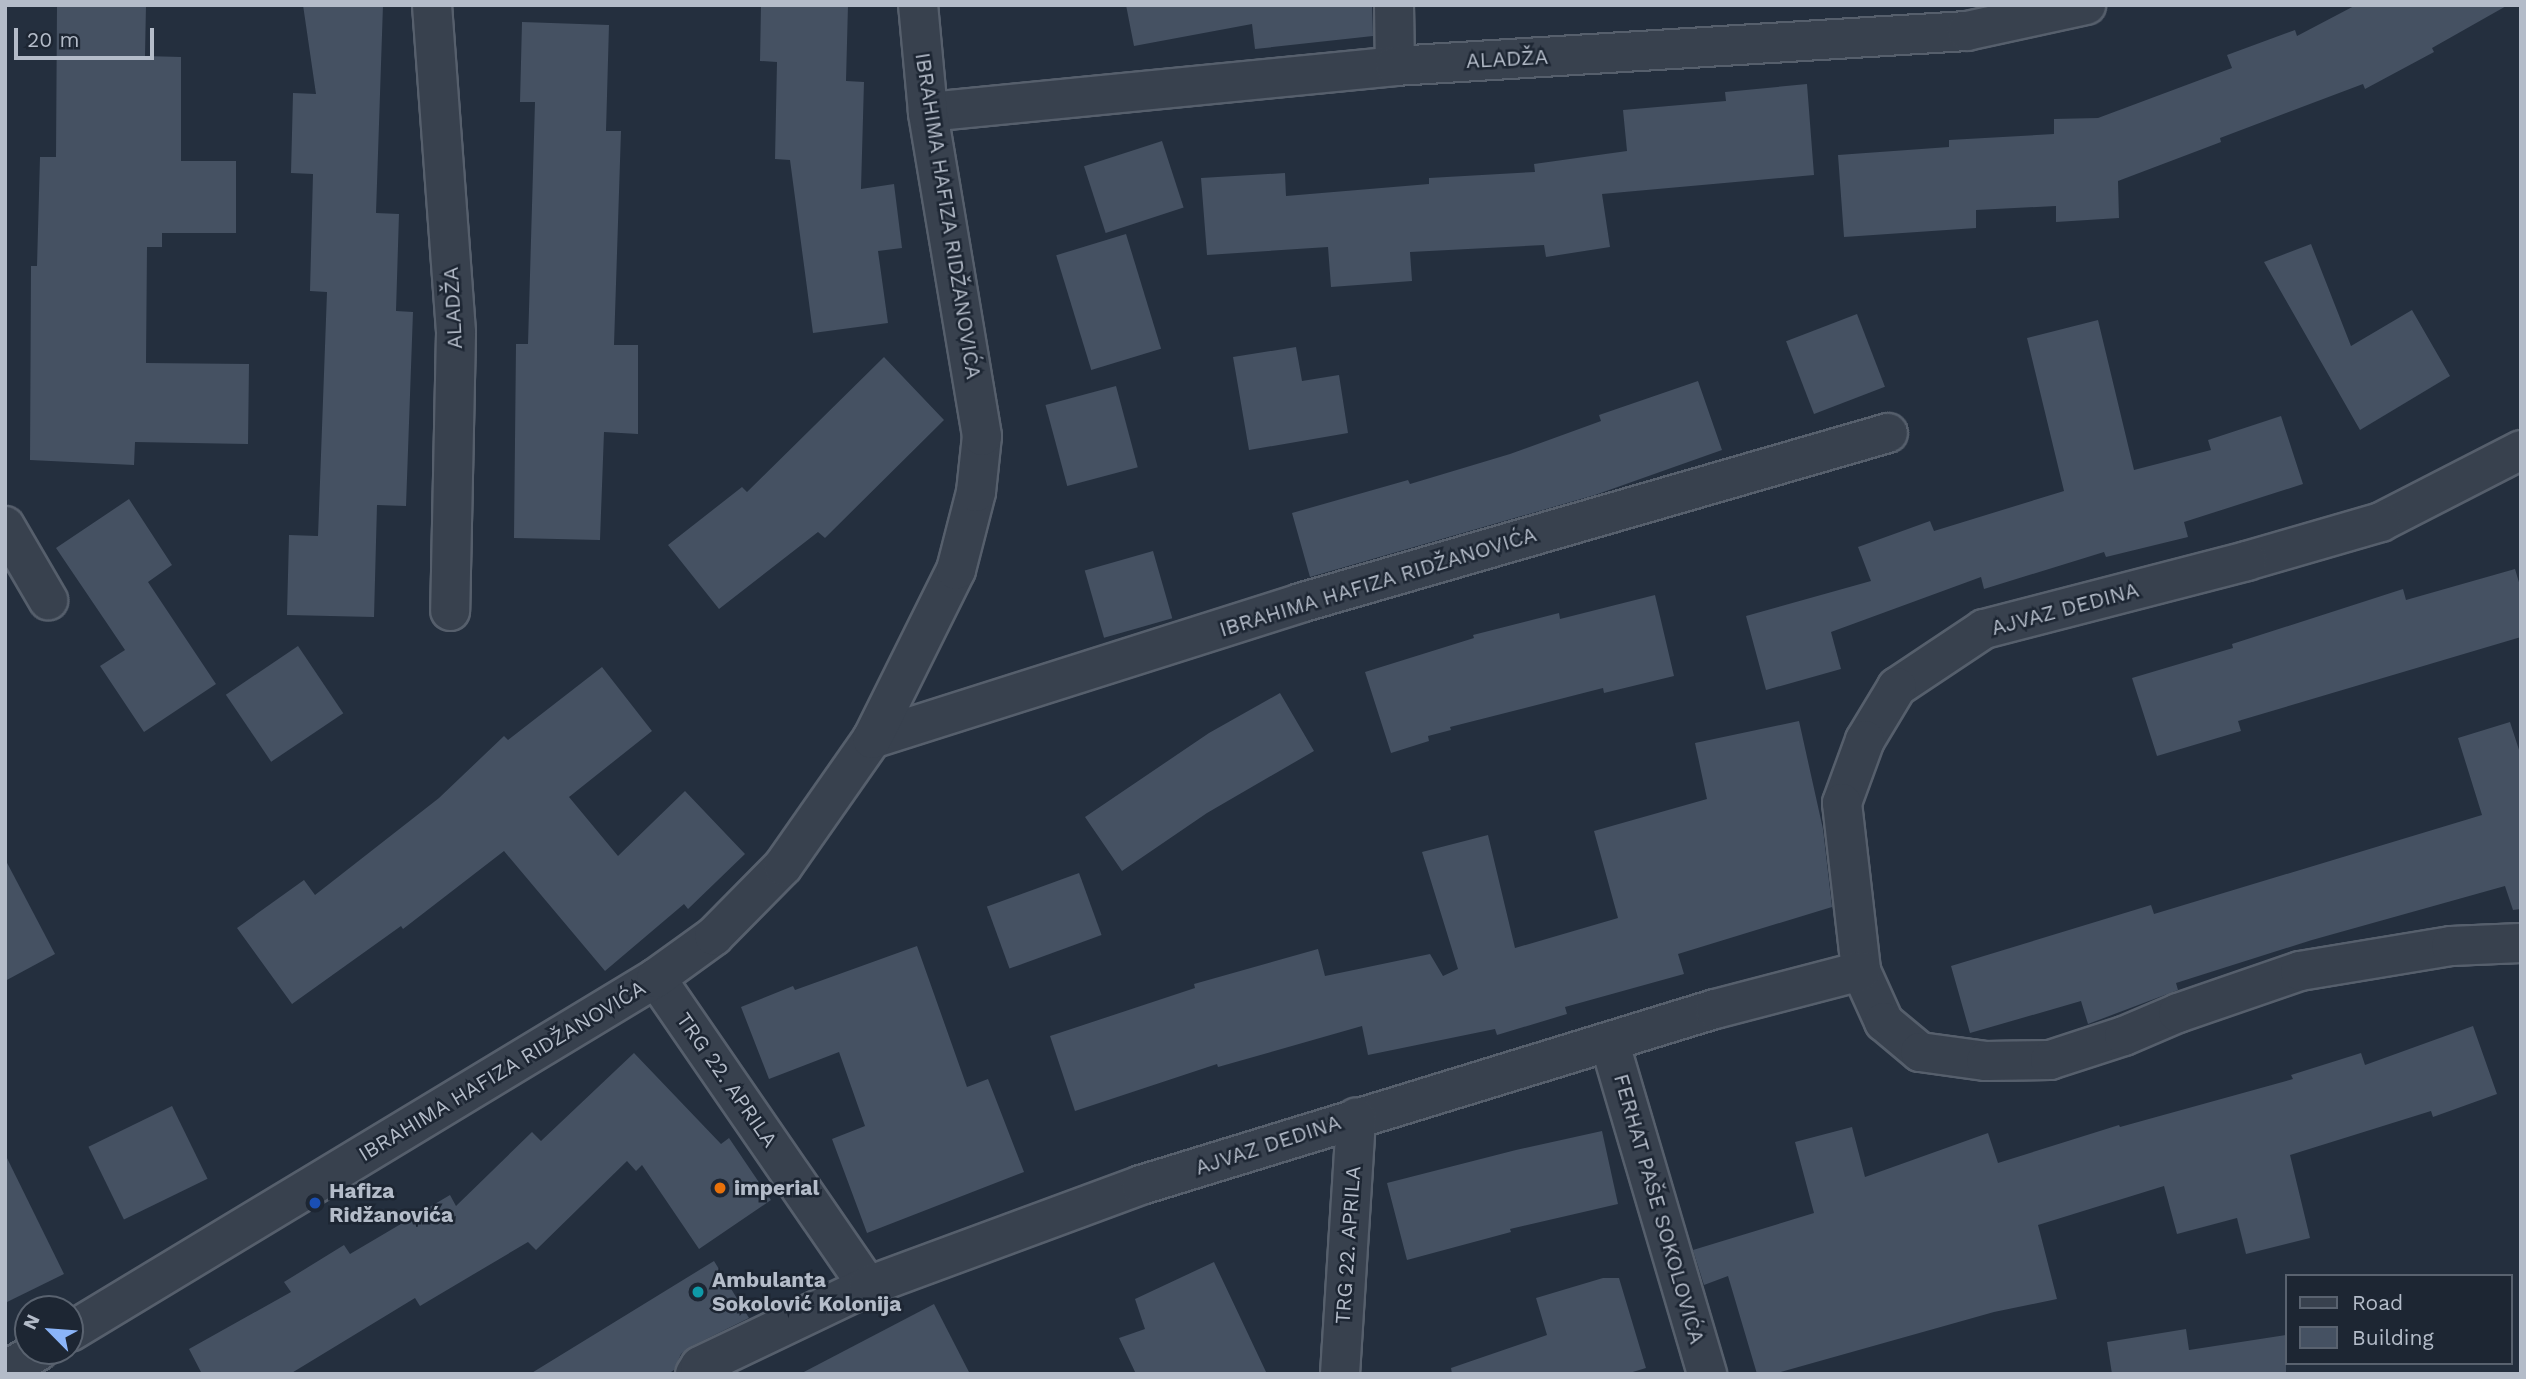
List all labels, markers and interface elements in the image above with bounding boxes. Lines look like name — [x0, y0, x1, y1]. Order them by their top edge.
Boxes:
scale bar — [18, 14, 158, 58]
text: 20 m — [27, 27, 79, 52]
street label: ALADŽA — [1465, 44, 1549, 74]
street label: IBRAHIMA HAFIZA RIDŽANOVIĆA — [910, 50, 986, 382]
street label: ALADŽA — [438, 266, 468, 350]
street label: IBRAHIMA HAFIZA RIDŽANOVIĆA — [1216, 521, 1540, 643]
street label: AJVAZ DEDINA — [1989, 577, 2141, 641]
street label: IBRAHIMA HAFIZA RIDŽANOVIĆA — [353, 975, 651, 1167]
street label: TRG 22. APRILA — [671, 1007, 783, 1153]
street label: FERHAT PAŠE SOKOLOVIĆA — [1608, 1071, 1710, 1347]
street label: AJVAZ DEDINA — [1192, 1110, 1344, 1180]
street label: TRG 22. APRILA — [1330, 1165, 1366, 1325]
place label: imperial — [734, 1175, 819, 1201]
place label: Hafiza Ridžanovića — [329, 1178, 453, 1228]
marker: imperial — [712, 1180, 728, 1196]
marker: Hafiza Ridžanovića — [307, 1195, 323, 1211]
place label: Ambulanta Sokolović Kolonija — [712, 1267, 901, 1317]
legend — [2284, 1274, 2512, 1365]
marker: Ambulanta Sokolović Kolonija — [690, 1284, 706, 1300]
text: Road — [2352, 1290, 2403, 1315]
north arrow — [14, 1295, 84, 1365]
text: N — [18, 1311, 45, 1333]
text: Building — [2352, 1325, 2434, 1350]

